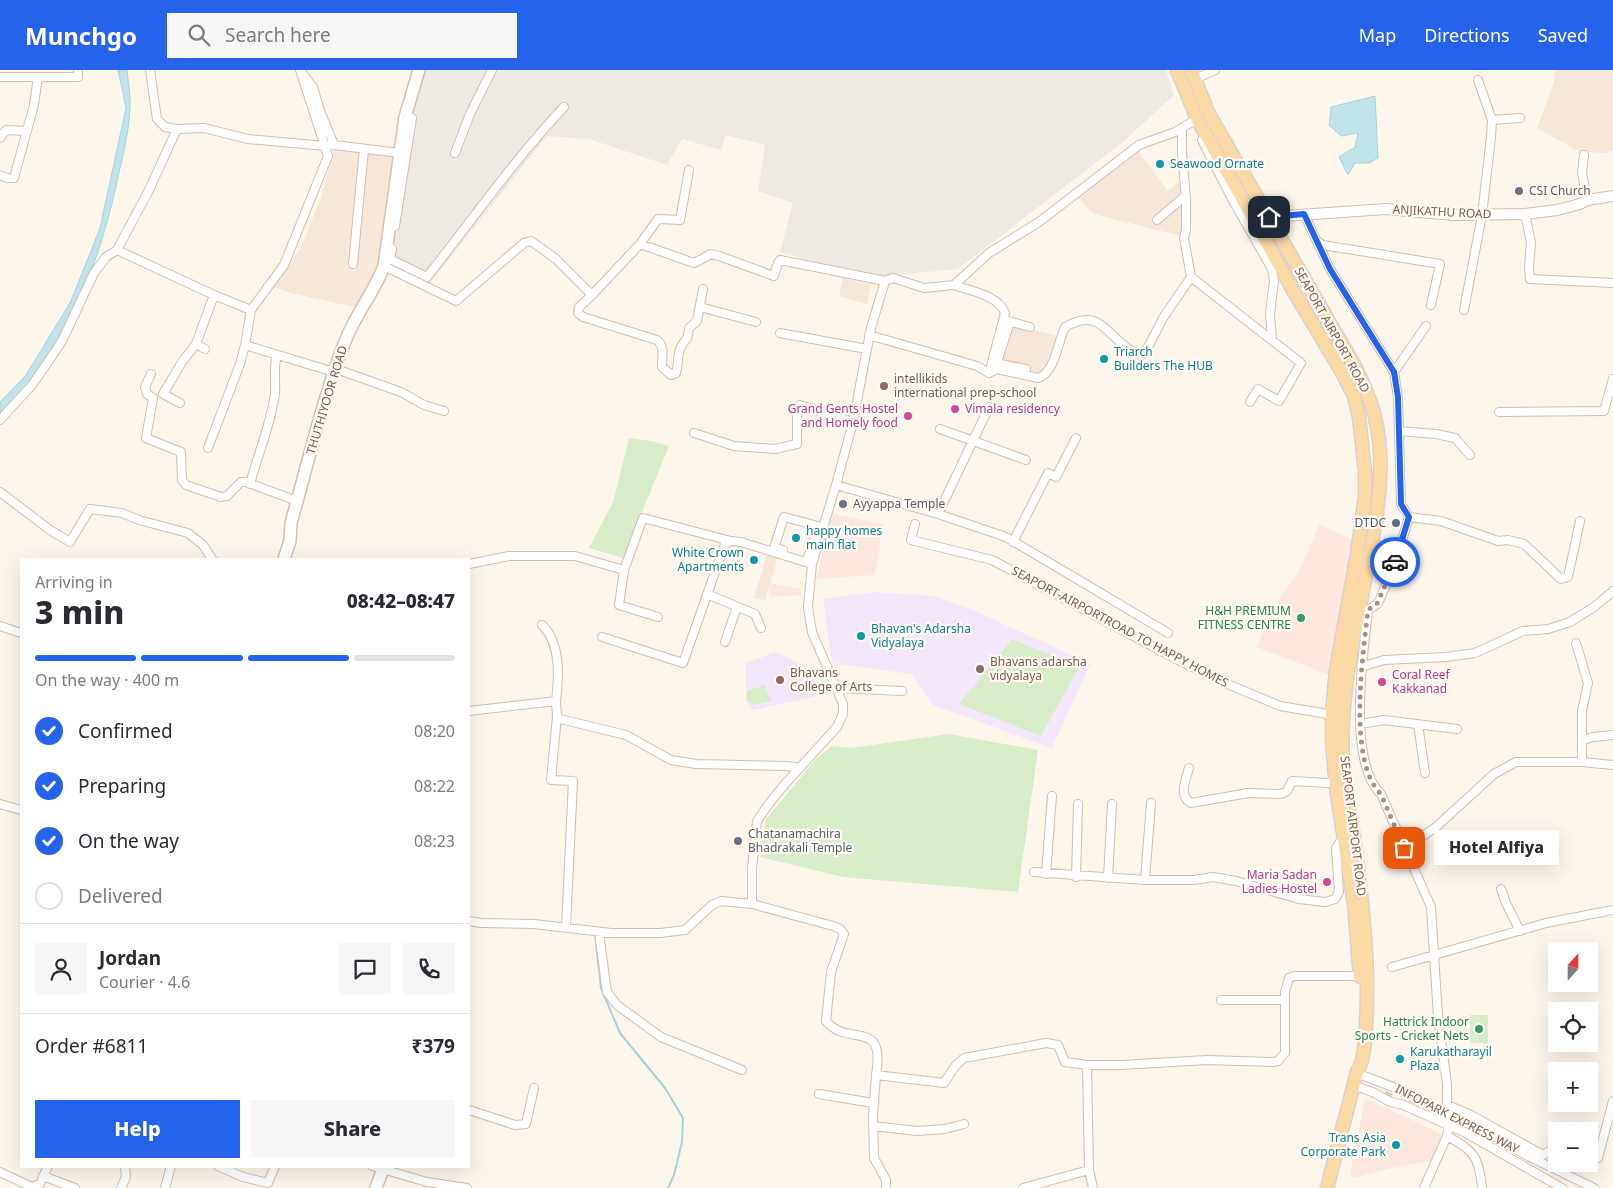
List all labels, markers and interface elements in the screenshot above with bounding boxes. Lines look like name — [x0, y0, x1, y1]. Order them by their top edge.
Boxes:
search box — [167, 13, 517, 58]
text: Munchgo — [25, 19, 137, 52]
icon: search — [185, 21, 213, 49]
text: Search here — [225, 22, 331, 48]
text: Map — [1359, 23, 1396, 47]
text: Directions — [1424, 23, 1510, 47]
text: Saved — [1538, 23, 1588, 47]
place label: Seawood Ornate — [1170, 155, 1264, 172]
marker: Seawood Ornate — [1154, 158, 1166, 170]
place label: CSI Church — [1529, 182, 1591, 199]
marker: CSI Church — [1513, 185, 1525, 197]
pin — [1248, 196, 1290, 238]
street label: ANJIKATHU ROAD — [1392, 200, 1492, 223]
icon: home — [1255, 203, 1283, 231]
street label: SEAPORT AIRPORT ROAD — [1291, 264, 1374, 396]
street label: THUTHIYOOR ROAD — [302, 343, 351, 456]
place label: Triarch Builders The HUB — [1114, 343, 1213, 374]
marker: Triarch Builders The HUB — [1098, 353, 1110, 365]
place label: intellikids international prep-school — [894, 370, 1036, 401]
marker: intellikids international prep-school — [878, 380, 890, 392]
place label: Grand Gents Hostel and Homely food — [788, 400, 898, 431]
place label: Vimala residency — [965, 400, 1061, 417]
marker: Vimala residency — [949, 403, 961, 415]
marker: Grand Gents Hostel and Homely food — [902, 410, 914, 422]
place label: Ayyappa Temple — [853, 495, 946, 512]
marker: Ayyappa Temple — [837, 498, 849, 510]
place label: DTDC — [1355, 514, 1386, 531]
marker: DTDC — [1390, 517, 1402, 529]
place label: happy homes main flat — [806, 522, 883, 553]
marker: happy homes main flat — [790, 532, 802, 544]
courier — [1370, 537, 1420, 587]
place label: White Crown Apartments — [672, 544, 744, 575]
icon: car — [1381, 548, 1409, 576]
marker: White Crown Apartments — [748, 554, 760, 566]
street label: SEAPORT-AIRPORTROAD TO HAPPY HOMES — [1009, 562, 1232, 691]
text: Arriving in — [35, 571, 113, 593]
text: 08:42–08:47 — [347, 588, 455, 614]
text: 3 min — [35, 590, 124, 633]
place label: H&H PREMIUM FITNESS CENTRE — [1198, 602, 1291, 633]
marker: H&H PREMIUM FITNESS CENTRE — [1295, 612, 1307, 624]
place label: Bhavan's Adarsha Vidyalaya — [871, 620, 971, 651]
marker: Bhavan's Adarsha Vidyalaya — [855, 630, 867, 642]
place label: Bhavans adarsha vidyalaya — [990, 653, 1087, 684]
marker: Bhavans adarsha vidyalaya — [974, 663, 986, 675]
place label: Bhavans College of Arts — [790, 664, 873, 695]
place label: Coral Reef Kakkanad — [1392, 666, 1451, 697]
text: On the way · 400 m — [35, 669, 179, 691]
marker: Bhavans College of Arts — [774, 674, 786, 686]
marker: Coral Reef Kakkanad — [1376, 676, 1388, 688]
icon: check — [35, 717, 63, 745]
text: Confirmed — [78, 718, 173, 744]
text: 08:20 — [414, 720, 455, 742]
street label: SEAPORT AIRPORT ROAD — [1336, 755, 1371, 897]
icon: check — [35, 772, 63, 800]
text: Preparing — [78, 773, 166, 799]
text: 08:22 — [414, 775, 455, 797]
place label: Chatanamachira Bhadrakali Temple — [748, 825, 853, 856]
icon: check — [35, 827, 63, 855]
pin — [1383, 827, 1425, 869]
text: On the way — [78, 828, 179, 854]
text: 08:23 — [414, 830, 455, 852]
callout: Hotel Alfiya — [1434, 830, 1559, 866]
icon: bag — [1390, 834, 1418, 862]
marker: Chatanamachira Bhadrakali Temple — [732, 835, 744, 847]
text: Hotel Alfiya — [1449, 836, 1544, 858]
place label: Maria Sadan Ladies Hostel — [1242, 866, 1317, 897]
marker: Maria Sadan Ladies Hostel — [1321, 876, 1333, 888]
text: Delivered — [78, 883, 163, 909]
north arrow — [1548, 942, 1598, 992]
map controls — [1548, 942, 1598, 1172]
button: person — [35, 943, 87, 995]
button: chat — [339, 943, 391, 995]
button: phone — [403, 943, 455, 995]
text: Jordan — [99, 945, 161, 971]
text: Courier · 4.6 — [99, 971, 190, 993]
button: locate — [1548, 1002, 1598, 1052]
place label: Hattrick Indoor Sports - Cricket Nets — [1355, 1013, 1469, 1044]
marker: Hattrick Indoor Sports - Cricket Nets — [1473, 1023, 1485, 1035]
text: Order #6811 — [35, 1033, 148, 1059]
text: ₹379 — [412, 1033, 455, 1059]
place label: Karukatharayil Plaza — [1410, 1043, 1492, 1074]
marker: Karukatharayil Plaza — [1394, 1053, 1406, 1065]
button: + — [1548, 1062, 1598, 1112]
street label: INFOPARK EXPRESS WAY — [1392, 1080, 1522, 1157]
button: Help — [35, 1100, 240, 1158]
button: Share — [250, 1100, 455, 1158]
button: − — [1548, 1122, 1598, 1172]
place label: Trans Asia Corporate Park — [1301, 1129, 1387, 1160]
marker: Trans Asia Corporate Park — [1390, 1139, 1402, 1151]

